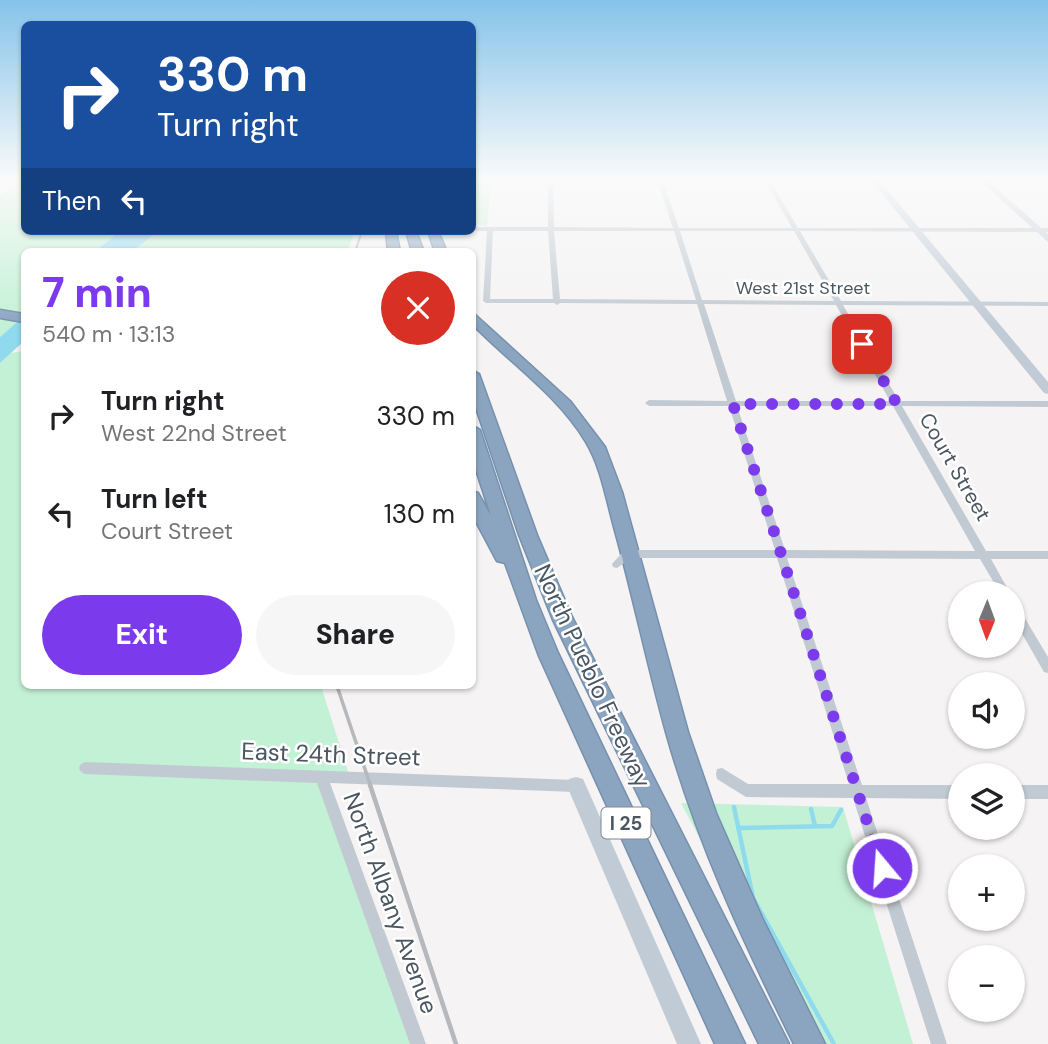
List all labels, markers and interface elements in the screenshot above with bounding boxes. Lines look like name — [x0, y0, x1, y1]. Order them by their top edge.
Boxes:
text: 330 m — [157, 42, 308, 106]
icon: right — [42, 49, 133, 140]
text: Turn right — [157, 104, 299, 146]
icon: left — [115, 182, 153, 220]
text: Then — [42, 184, 101, 218]
text: 7 min — [42, 265, 152, 320]
button: close — [381, 271, 455, 345]
street label: West 21st Street — [736, 276, 870, 300]
pin — [832, 314, 892, 374]
text: 540 m · 13:13 — [42, 319, 175, 349]
icon: arrive — [843, 325, 881, 363]
text: Turn right — [101, 384, 225, 418]
icon: right — [42, 397, 80, 435]
text: 330 m — [376, 399, 455, 433]
street label: Court Street — [913, 408, 997, 526]
text: West 22nd Street — [101, 418, 287, 448]
text: Turn left — [101, 482, 208, 516]
icon: left — [42, 495, 80, 533]
text: 130 m — [384, 497, 455, 531]
text: Court Street — [101, 516, 233, 546]
street label: North Pueblo Freeway — [527, 559, 659, 793]
north arrow — [948, 581, 1026, 658]
map controls — [948, 581, 1025, 1022]
button: Exit — [42, 595, 242, 675]
button: Share — [256, 595, 455, 675]
button: sound — [948, 672, 1025, 749]
street label: East 24th Street — [241, 735, 421, 773]
button: layers — [948, 763, 1025, 840]
street label: North Albany Avenue — [337, 788, 445, 1018]
road number: I 25 — [602, 808, 650, 838]
position arrow — [845, 831, 919, 905]
button: + — [948, 854, 1025, 931]
button: − — [948, 945, 1025, 1022]

